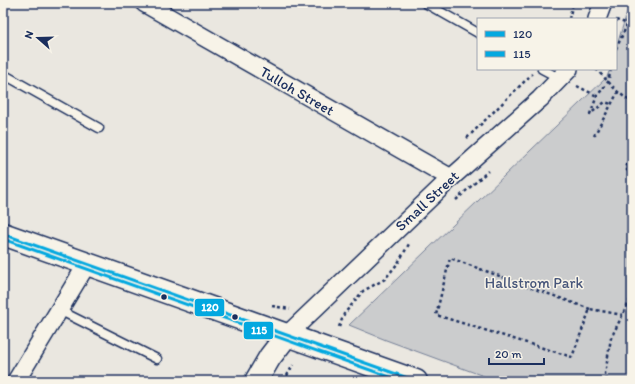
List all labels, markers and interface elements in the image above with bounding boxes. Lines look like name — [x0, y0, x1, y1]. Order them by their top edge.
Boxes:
north arrow — [18, 18, 58, 58]
legend — [477, 18, 617, 70]
text: 120 — [513, 27, 532, 41]
text: N — [22, 29, 36, 40]
text: 115 — [513, 47, 530, 61]
street label: Tulloh Street — [257, 62, 338, 120]
street label: Small Street — [391, 167, 463, 235]
park label: Hallstrom Park — [485, 274, 584, 292]
unlabelled marker — [159, 292, 169, 302]
line badge: 120 — [194, 298, 225, 317]
text: 120 — [201, 301, 219, 314]
unlabelled marker — [230, 312, 240, 322]
line badge: 115 — [243, 321, 274, 340]
text: 115 — [251, 324, 267, 337]
scale bar — [489, 340, 544, 366]
text: 20 m — [495, 347, 522, 361]

